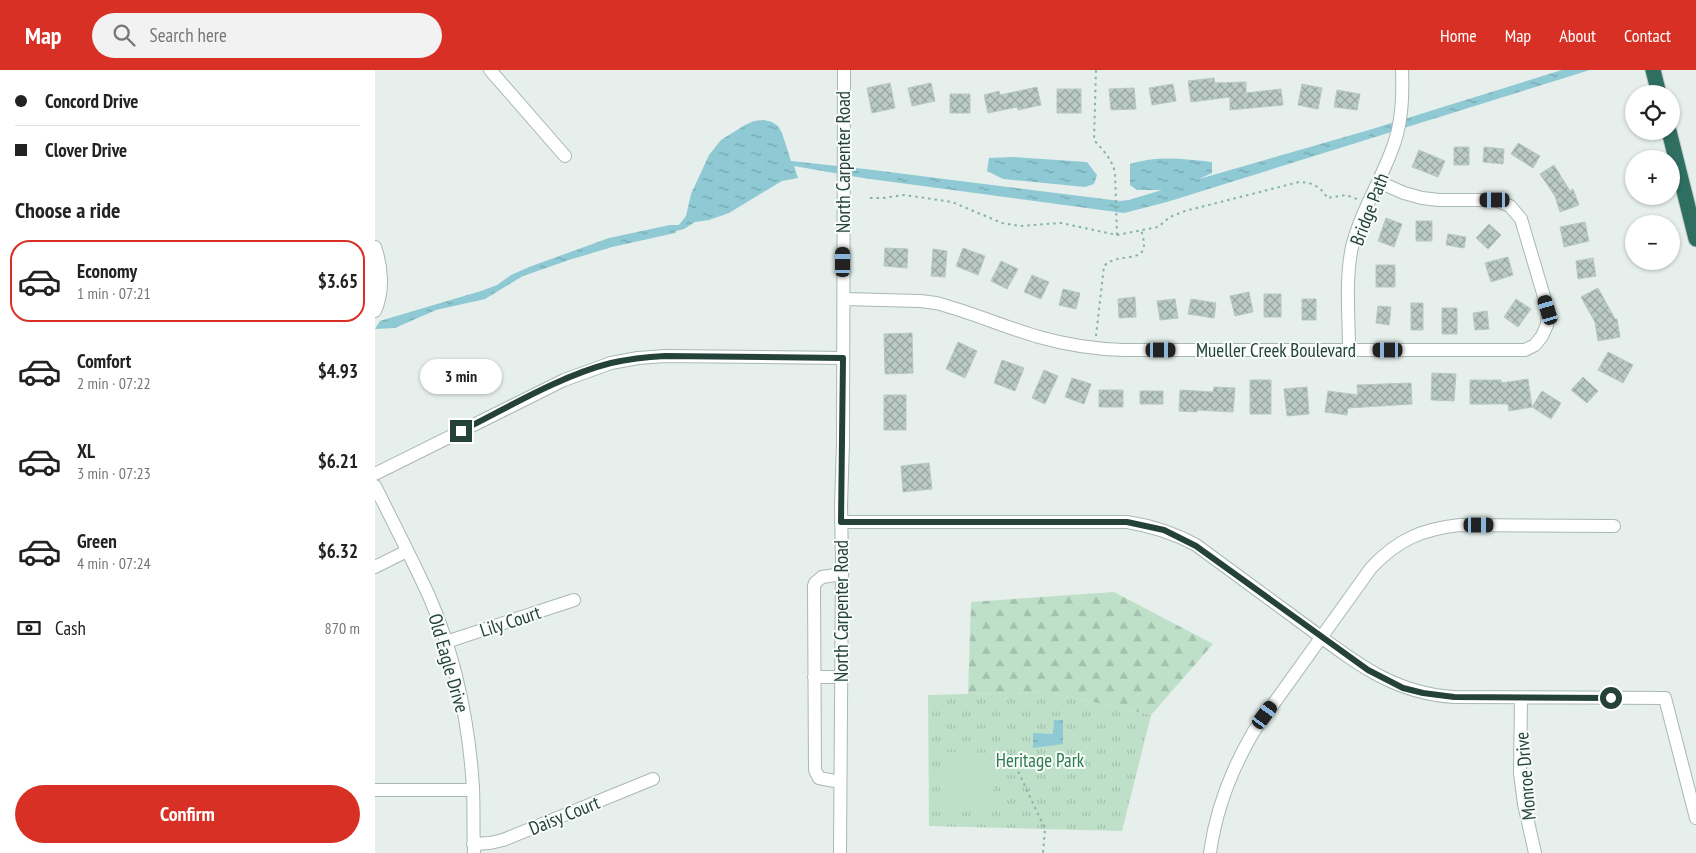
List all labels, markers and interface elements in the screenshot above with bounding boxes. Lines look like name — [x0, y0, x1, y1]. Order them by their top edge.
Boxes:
search box — [92, 13, 442, 58]
text: Map — [25, 20, 62, 51]
icon: search — [110, 21, 138, 49]
text: Search here — [150, 23, 227, 47]
text: Home — [1440, 24, 1477, 47]
text: Map — [1505, 24, 1531, 47]
text: About — [1559, 24, 1596, 47]
text: Contact — [1624, 24, 1671, 47]
map controls — [1625, 85, 1680, 270]
button: locate — [1625, 85, 1680, 140]
text: Concord Drive — [45, 89, 139, 113]
street label: North Carpenter Road — [831, 91, 855, 233]
text: Clover Drive — [45, 138, 127, 162]
button: + — [1625, 150, 1680, 205]
street label: Bridge Path — [1344, 169, 1394, 249]
car — [1480, 193, 1510, 208]
text: Choose a ride — [15, 196, 120, 224]
button: − — [1625, 215, 1680, 270]
car — [835, 247, 850, 277]
icon: car — [17, 259, 62, 304]
text: Economy — [77, 259, 137, 283]
text: $3.65 — [318, 269, 358, 293]
text: 1 min · 07:21 — [77, 283, 151, 303]
car — [1536, 293, 1559, 327]
street label: Mueller Creek Boulevard — [1196, 338, 1356, 362]
car — [1146, 343, 1176, 358]
car — [1373, 343, 1403, 358]
icon: car — [17, 349, 62, 394]
text: Comfort — [77, 349, 131, 373]
callout: 3 min — [420, 358, 502, 394]
text: $4.93 — [318, 359, 358, 383]
text: 3 min — [445, 366, 477, 386]
text: 2 min · 07:22 — [77, 373, 151, 393]
route end — [450, 420, 472, 442]
icon: car — [17, 439, 62, 484]
text: XL — [77, 439, 95, 463]
text: $6.21 — [318, 449, 358, 473]
text: 3 min · 07:23 — [77, 463, 151, 483]
car — [1464, 518, 1494, 533]
icon: car — [17, 529, 62, 574]
text: Green — [77, 529, 117, 553]
text: $6.32 — [318, 539, 358, 563]
street label: North Carpenter Road — [829, 540, 853, 682]
text: 4 min · 07:24 — [77, 553, 151, 573]
street label: Lily Court — [477, 600, 544, 642]
street label: Old Eagle Drive — [423, 611, 475, 715]
icon: cash — [15, 614, 43, 642]
text: Cash — [55, 616, 86, 640]
text: 870 m — [325, 618, 360, 638]
route start — [1600, 687, 1622, 709]
car — [1250, 698, 1279, 732]
street label: Monroe Drive — [1509, 731, 1541, 821]
park label: Heritage Park — [996, 748, 1085, 772]
button: Confirm — [15, 785, 360, 843]
street label: Daisy Court — [525, 790, 604, 840]

